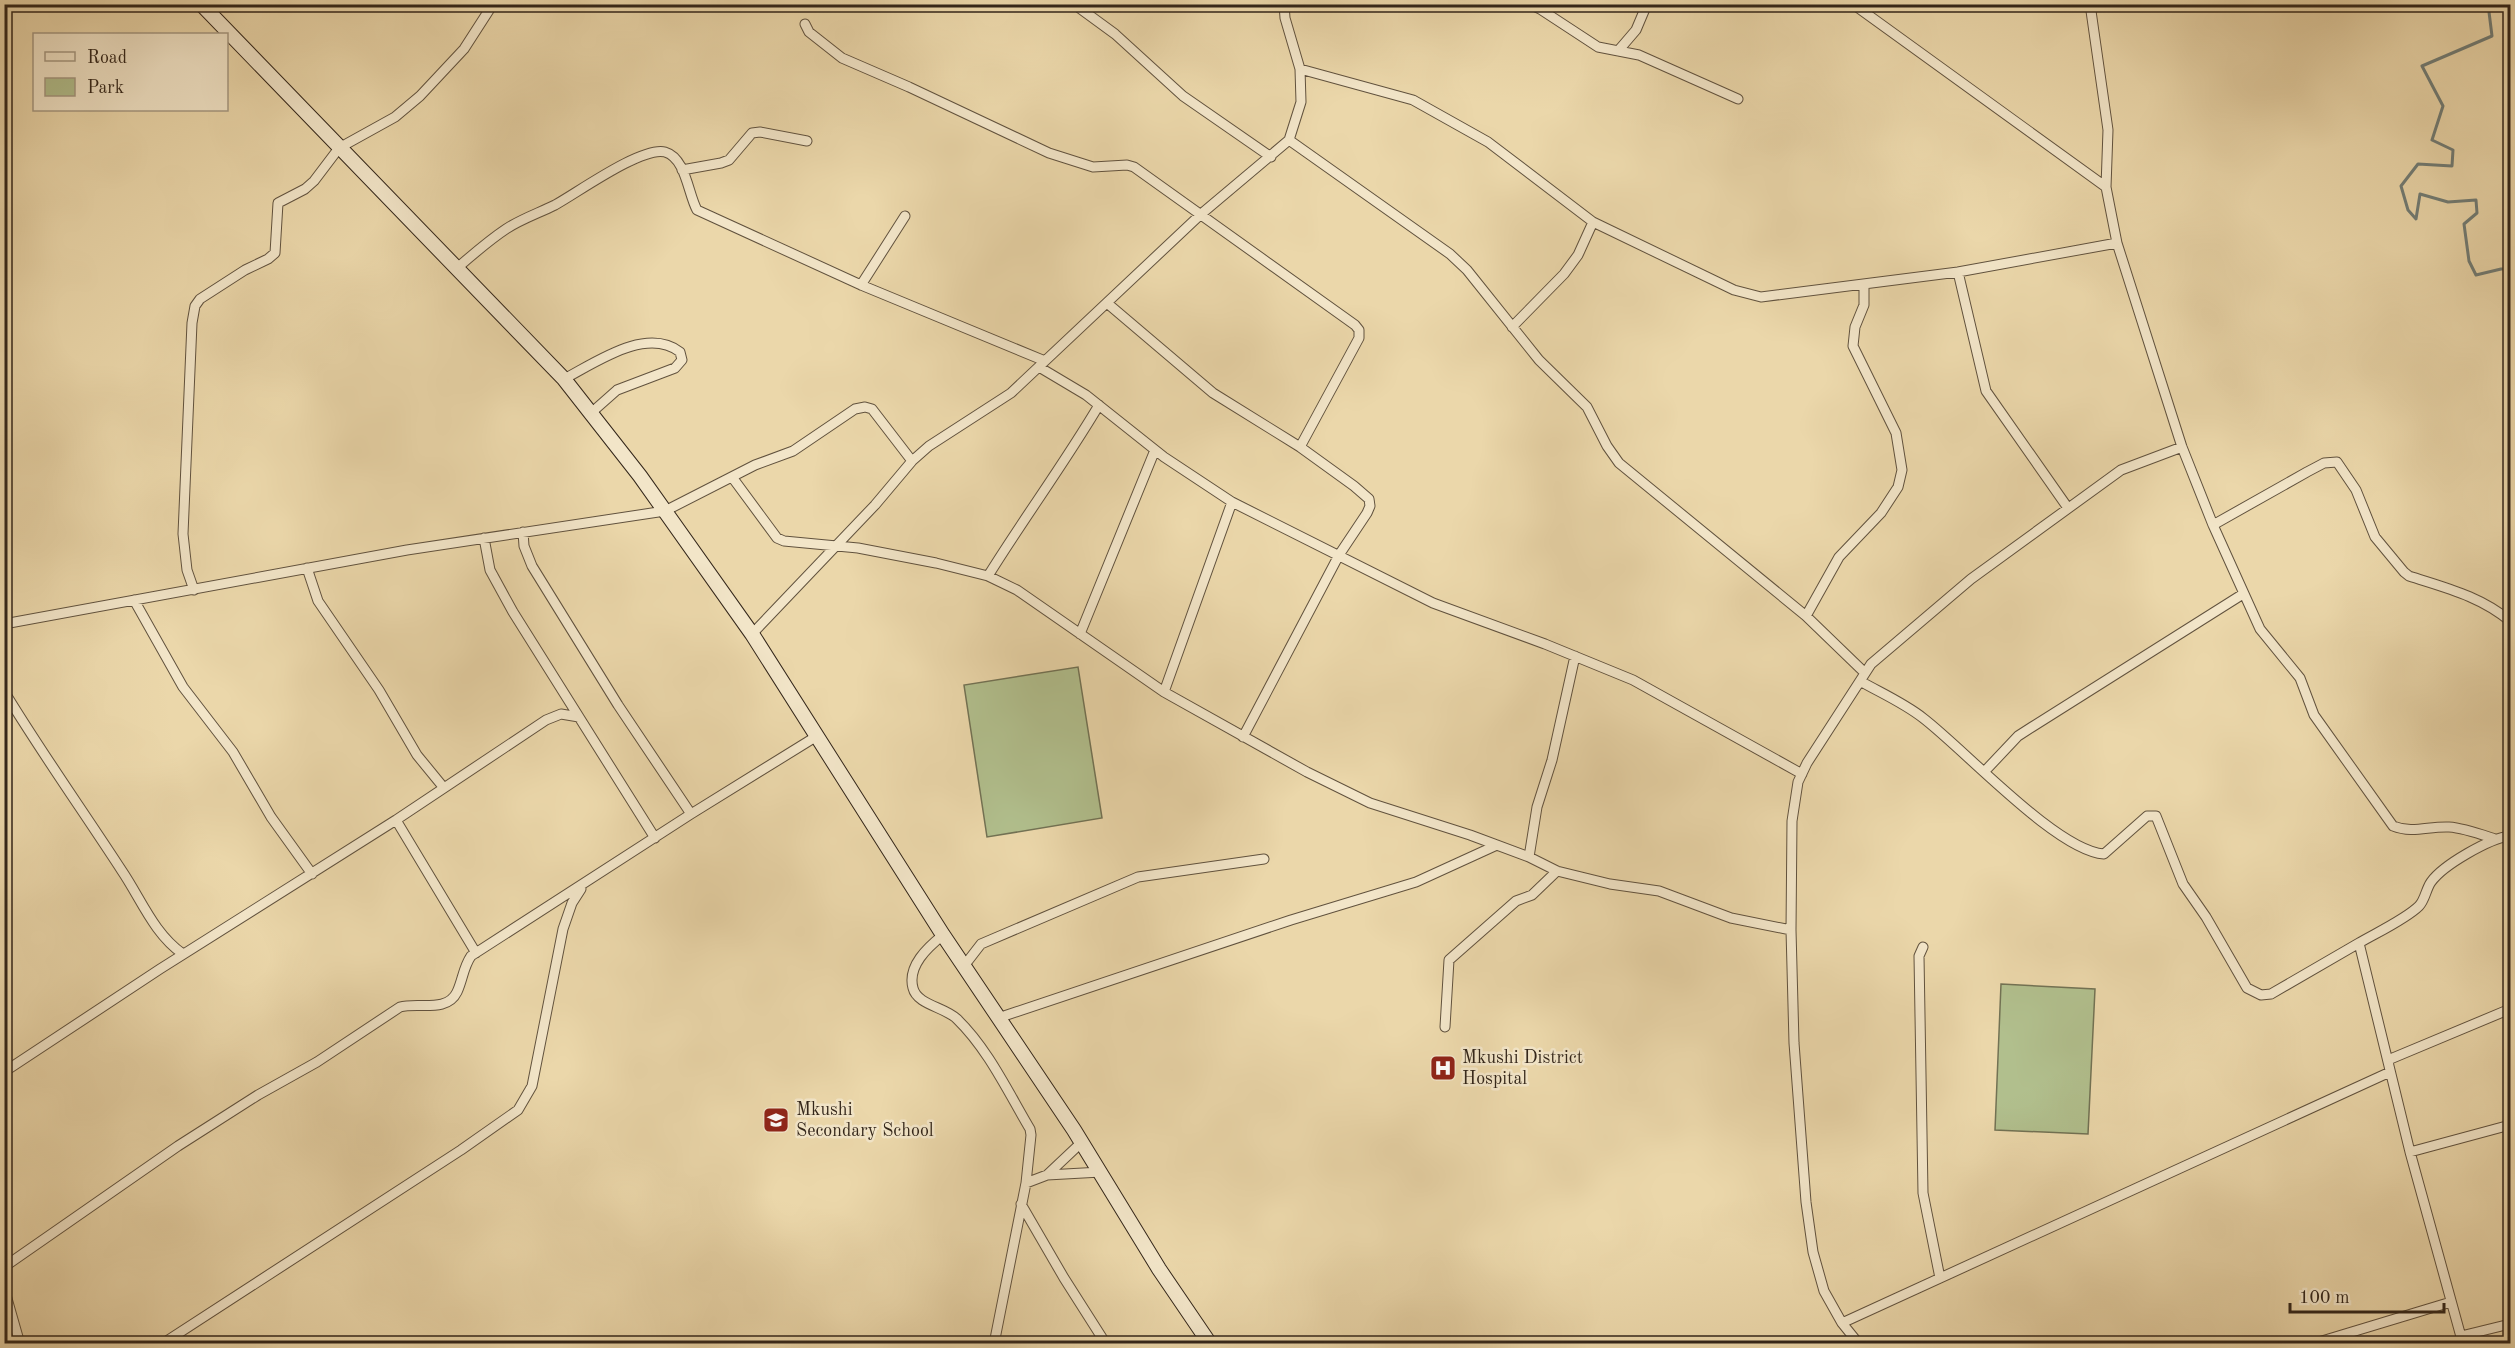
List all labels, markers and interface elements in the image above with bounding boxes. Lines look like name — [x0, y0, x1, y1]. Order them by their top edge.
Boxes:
legend — [33, 33, 228, 111]
text: Road — [87, 49, 127, 67]
text: Park — [87, 79, 124, 97]
place label: Mkushi District Hospital — [1462, 1049, 1583, 1088]
hospital icon: Mkushi District Hospital — [1428, 1053, 1458, 1083]
place label: Mkushi Secondary School — [796, 1101, 934, 1140]
school or university icon: Mkushi Secondary School — [761, 1105, 791, 1135]
scale bar — [2290, 1276, 2444, 1314]
text: 100 m — [2299, 1289, 2350, 1307]

